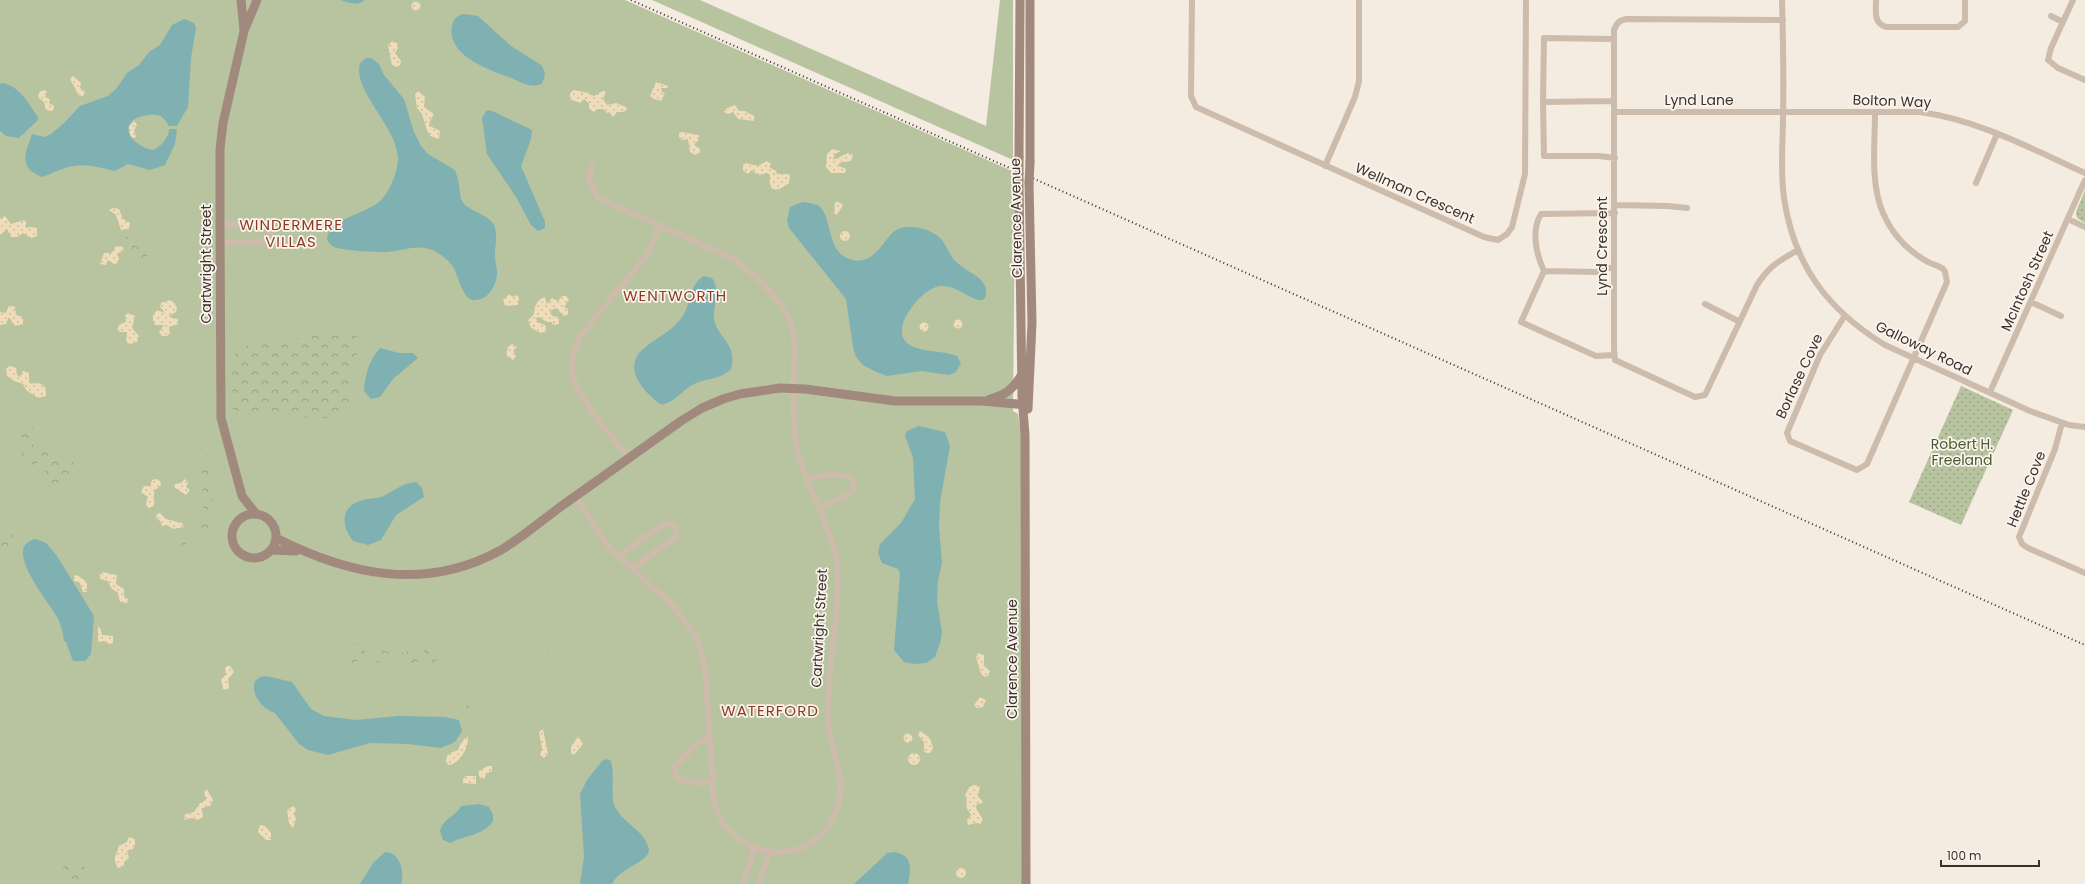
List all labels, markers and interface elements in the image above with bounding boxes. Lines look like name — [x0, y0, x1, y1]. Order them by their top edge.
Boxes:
street label: Lynd Lane — [1664, 90, 1734, 110]
street label: Bolton Way — [1852, 90, 1932, 112]
street label: Clarence Avenue — [1005, 157, 1027, 278]
street label: Wellman Crescent — [1352, 158, 1478, 228]
street label: Lynd Crescent — [1592, 196, 1612, 296]
street label: Cartwright Street — [196, 205, 216, 324]
district label: WINDERMERE VILLAS — [239, 214, 343, 252]
street label: McIntosh Street — [1996, 228, 2058, 334]
district label: WENTWORTH — [623, 285, 727, 306]
street label: Galloway Road — [1872, 316, 1976, 380]
street label: Borlase Cove — [1771, 330, 1828, 422]
park label: Robert H. Freeland — [1931, 434, 1993, 470]
street label: Hettle Cove — [2002, 448, 2051, 530]
street label: Cartwright Street — [806, 568, 832, 688]
street label: Clarence Avenue — [1002, 599, 1022, 719]
district label: WATERFORD — [721, 700, 819, 721]
scale bar — [1941, 842, 2039, 868]
text: 100 m — [1947, 847, 1981, 864]

